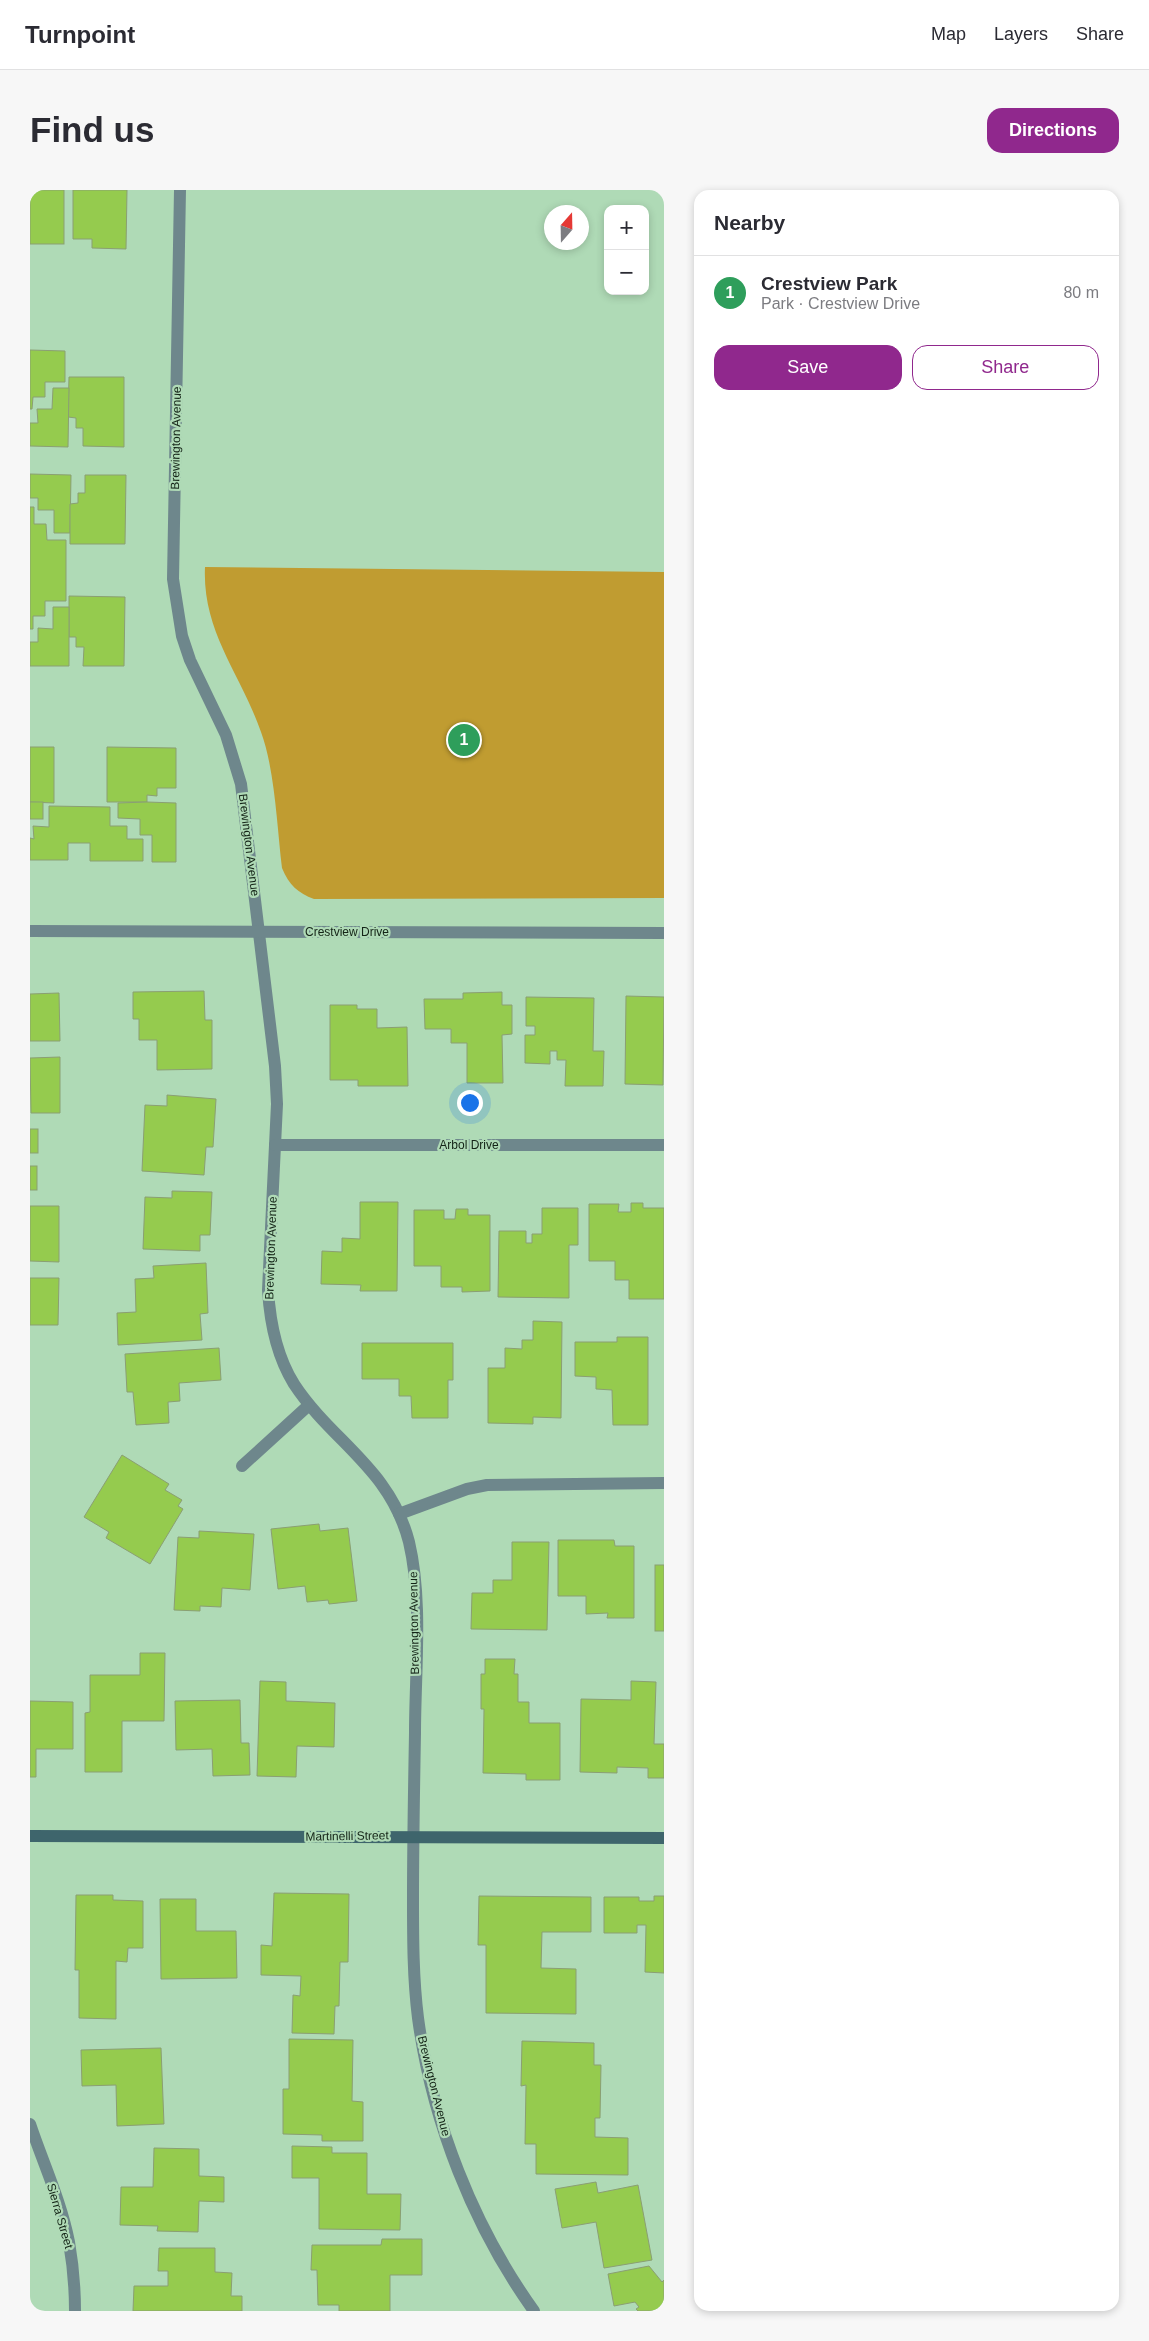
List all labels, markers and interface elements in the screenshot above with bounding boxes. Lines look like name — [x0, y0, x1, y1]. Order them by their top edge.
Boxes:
text: Turnpoint — [25, 21, 135, 48]
text: Map — [931, 24, 966, 44]
text: Layers — [994, 24, 1048, 44]
text: Share — [1076, 24, 1124, 44]
button: Directions — [987, 108, 1119, 153]
text: Find us — [30, 110, 154, 149]
north arrow — [544, 205, 589, 250]
map controls — [604, 205, 649, 295]
button: + — [604, 205, 649, 250]
text: Nearby — [714, 211, 785, 234]
button: − — [604, 250, 649, 295]
text: Crestview Park — [761, 273, 897, 294]
text: 1 — [726, 284, 734, 301]
text: 80 m — [1063, 284, 1099, 301]
text: Park · Crestview Drive — [761, 295, 920, 312]
button: Save — [714, 345, 902, 390]
button: Share — [912, 345, 1099, 390]
street label: Brewington Avenue — [168, 386, 184, 490]
pin: 1 — [448, 721, 480, 759]
street label: Brewington Avenue — [236, 793, 262, 897]
street label: Crestview Drive — [305, 925, 389, 939]
your location — [457, 1090, 483, 1116]
street label: Arbol Drive — [439, 1138, 499, 1152]
street label: Brewington Avenue — [262, 1196, 280, 1300]
street label: Brewington Avenue — [406, 1571, 422, 1675]
street label: Martinelli Street — [305, 1828, 389, 1844]
street label: Brewington Avenue — [415, 2034, 453, 2138]
street label: Sierra Street — [44, 2182, 76, 2251]

